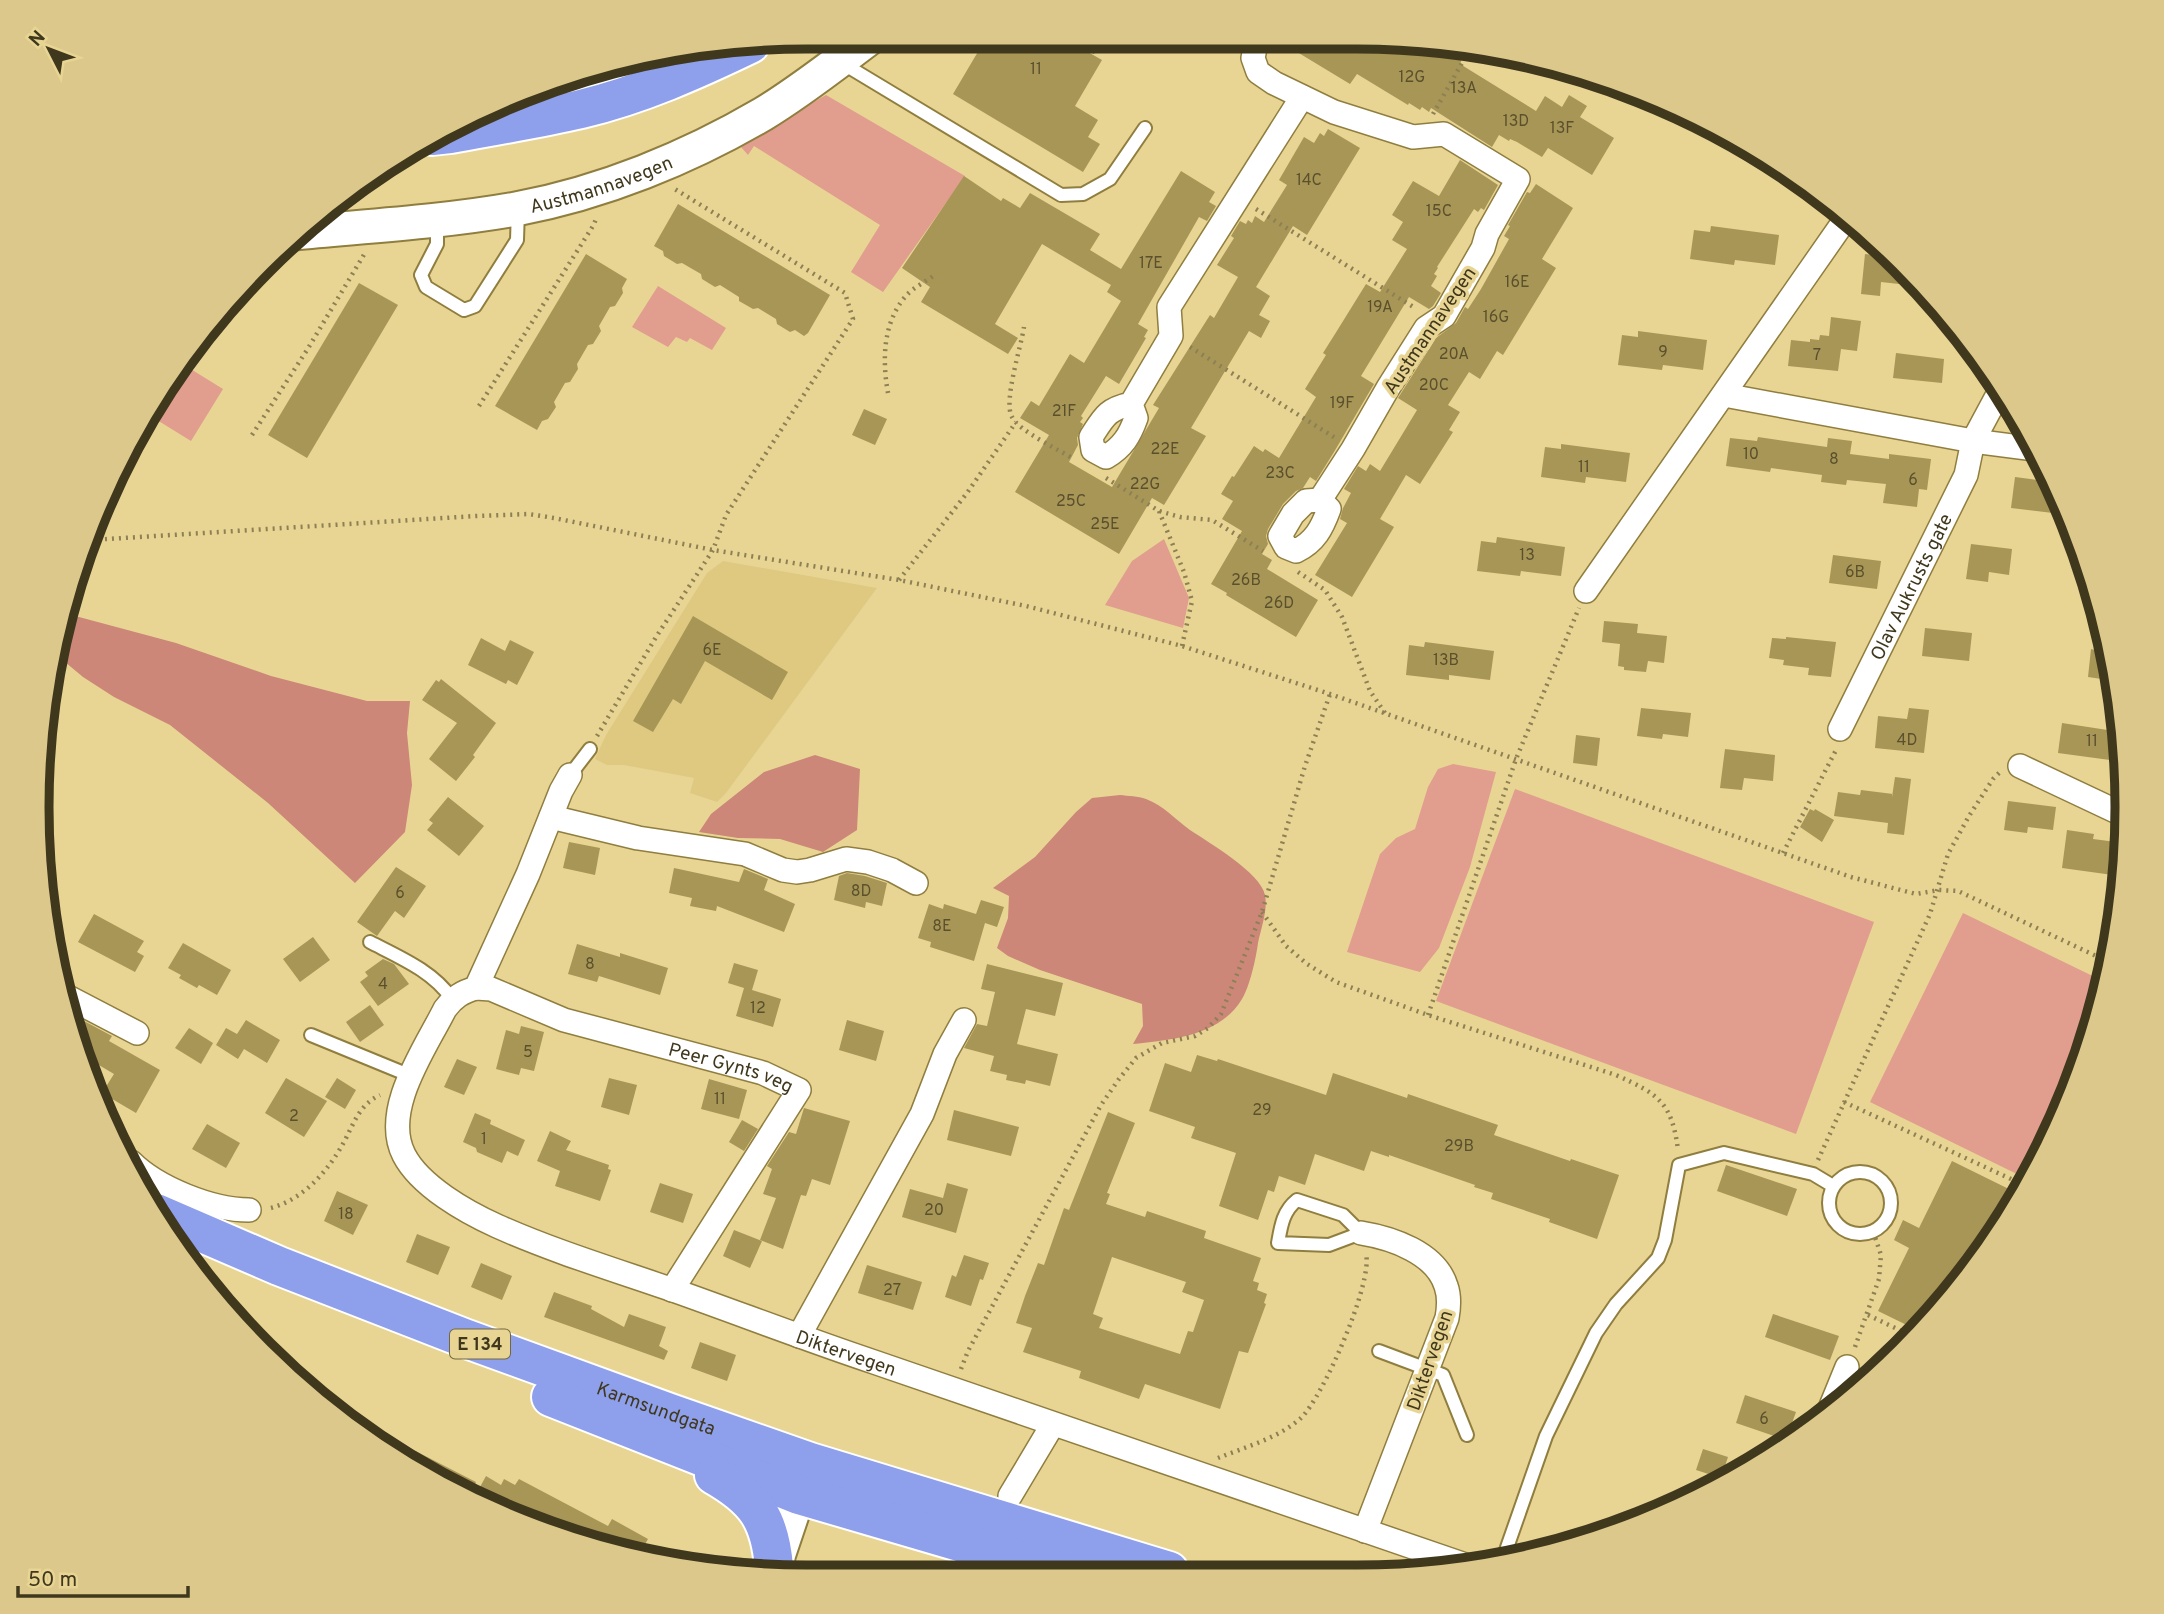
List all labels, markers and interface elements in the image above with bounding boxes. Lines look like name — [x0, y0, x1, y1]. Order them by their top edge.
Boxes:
north arrow — [14, 14, 84, 84]
text: N — [24, 26, 51, 52]
house number: 11 — [1030, 60, 1042, 80]
house number: 12G — [1399, 68, 1425, 88]
house number: 13A — [1451, 79, 1477, 99]
house number: 13D — [1503, 112, 1529, 132]
house number: 13F — [1550, 119, 1574, 139]
street label: Austmannavegen — [528, 151, 677, 220]
house number: 14C — [1296, 171, 1322, 191]
house number: 15C — [1426, 202, 1452, 222]
house number: 17E — [1139, 254, 1163, 274]
street label: Austmannavegen — [1379, 263, 1482, 399]
house number: 16E — [1504, 273, 1530, 293]
house number: 19A — [1367, 298, 1393, 318]
house number: 16G — [1483, 308, 1509, 328]
house number: 9 — [1658, 343, 1668, 363]
house number: 20A — [1439, 345, 1469, 365]
house number: 7 — [1813, 346, 1821, 366]
house number: 20C — [1419, 376, 1449, 396]
house number: 19F — [1330, 394, 1354, 414]
house number: 21F — [1052, 402, 1076, 422]
house number: 22E — [1150, 440, 1180, 460]
house number: 10 — [1743, 445, 1759, 465]
house number: 8 — [1829, 450, 1839, 470]
house number: 11 — [1578, 458, 1590, 478]
house number: 23C — [1265, 464, 1295, 484]
house number: 6 — [1908, 471, 1918, 491]
house number: 22G — [1130, 475, 1160, 495]
house number: 25C — [1056, 492, 1086, 512]
street label: Olav Aukrusts gate — [1866, 510, 1959, 665]
house number: 25E — [1090, 515, 1120, 535]
house number: 13 — [1519, 546, 1535, 566]
house number: 6B — [1845, 563, 1865, 583]
house number: 26B — [1231, 571, 1261, 591]
house number: 26D — [1264, 594, 1294, 614]
house number: 6E — [702, 641, 722, 661]
house number: 13B — [1433, 651, 1459, 671]
house number: 4D — [1897, 731, 1917, 751]
house number: 11 — [2086, 732, 2098, 752]
house number: 8D — [851, 882, 871, 902]
house number: 6 — [395, 884, 405, 904]
house number: 8E — [932, 917, 952, 937]
house number: 8 — [585, 955, 595, 975]
house number: 4 — [378, 975, 388, 995]
house number: 12 — [750, 999, 766, 1019]
street label: Peer Gynts veg — [666, 1038, 797, 1100]
house number: 5 — [523, 1043, 533, 1063]
house number: 11 — [714, 1090, 726, 1110]
house number: 29 — [1252, 1101, 1272, 1121]
house number: 2 — [289, 1107, 299, 1127]
house number: 1 — [481, 1130, 487, 1150]
house number: 29B — [1444, 1137, 1474, 1157]
house number: 20 — [924, 1201, 944, 1221]
house number: 18 — [338, 1205, 354, 1225]
house number: 27 — [883, 1281, 901, 1301]
street label: Diktervegen — [1403, 1307, 1459, 1414]
street label: Diktervegen — [792, 1326, 899, 1383]
road number: E 134 — [450, 1330, 510, 1358]
street label: Karmsundgata — [593, 1377, 718, 1442]
house number: 6 — [1759, 1410, 1769, 1430]
scale bar — [18, 1554, 187, 1598]
text: 50 m — [28, 1567, 77, 1594]

